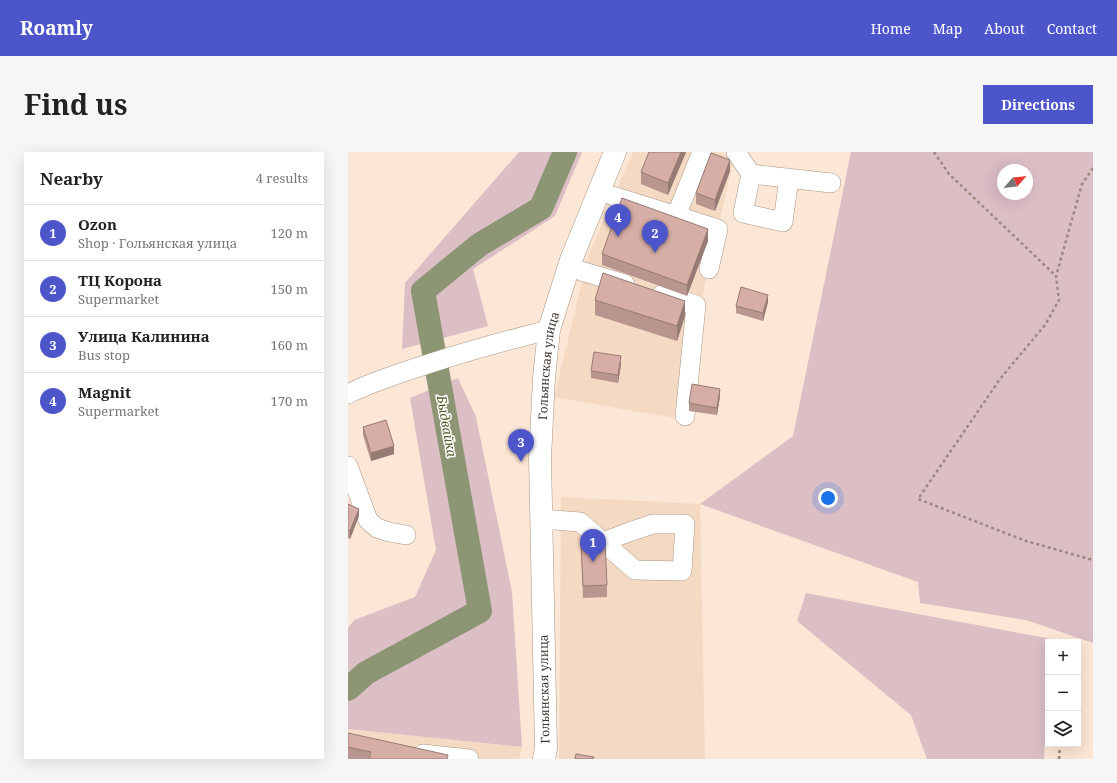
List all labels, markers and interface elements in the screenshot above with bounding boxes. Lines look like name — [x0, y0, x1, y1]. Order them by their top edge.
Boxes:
text: Roamly — [20, 15, 93, 41]
text: Home — [871, 19, 911, 38]
text: Map — [933, 19, 962, 38]
text: About — [984, 19, 1025, 38]
text: Contact — [1047, 19, 1097, 38]
text: Find us — [24, 85, 128, 123]
button: Directions — [983, 85, 1093, 124]
north arrow — [997, 164, 1033, 200]
text: Nearby — [40, 167, 103, 190]
text: 4 results — [256, 169, 308, 187]
pin: 4 — [605, 204, 631, 237]
text: Ozon — [78, 214, 117, 234]
pin: 2 — [642, 220, 668, 253]
text: 1 — [49, 224, 57, 242]
text: 120 m — [271, 224, 308, 242]
text: Shop · Гольянская улица — [78, 234, 237, 252]
text: ТЦ Корона — [78, 270, 162, 290]
text: 2 — [49, 280, 57, 298]
text: 150 m — [271, 280, 308, 298]
text: Supermarket — [78, 290, 159, 308]
street label: Гольянская улица — [533, 309, 563, 420]
text: Улица Калинина — [78, 326, 210, 346]
text: 3 — [49, 336, 57, 354]
text: 160 m — [271, 336, 308, 354]
text: Bus stop — [78, 346, 130, 364]
text: Magnit — [78, 382, 131, 402]
text: 4 — [49, 392, 57, 410]
text: 170 m — [271, 392, 308, 410]
water label: Быдвайка — [433, 393, 461, 459]
text: Supermarket — [78, 402, 159, 420]
pin: 3 — [508, 429, 534, 462]
your location — [818, 488, 838, 508]
pin: 1 — [580, 529, 606, 562]
street label: Гольянская улица — [535, 634, 553, 744]
map controls — [1045, 639, 1081, 747]
button: + — [1045, 639, 1081, 675]
button: − — [1045, 675, 1081, 711]
button: layers — [1045, 711, 1081, 747]

